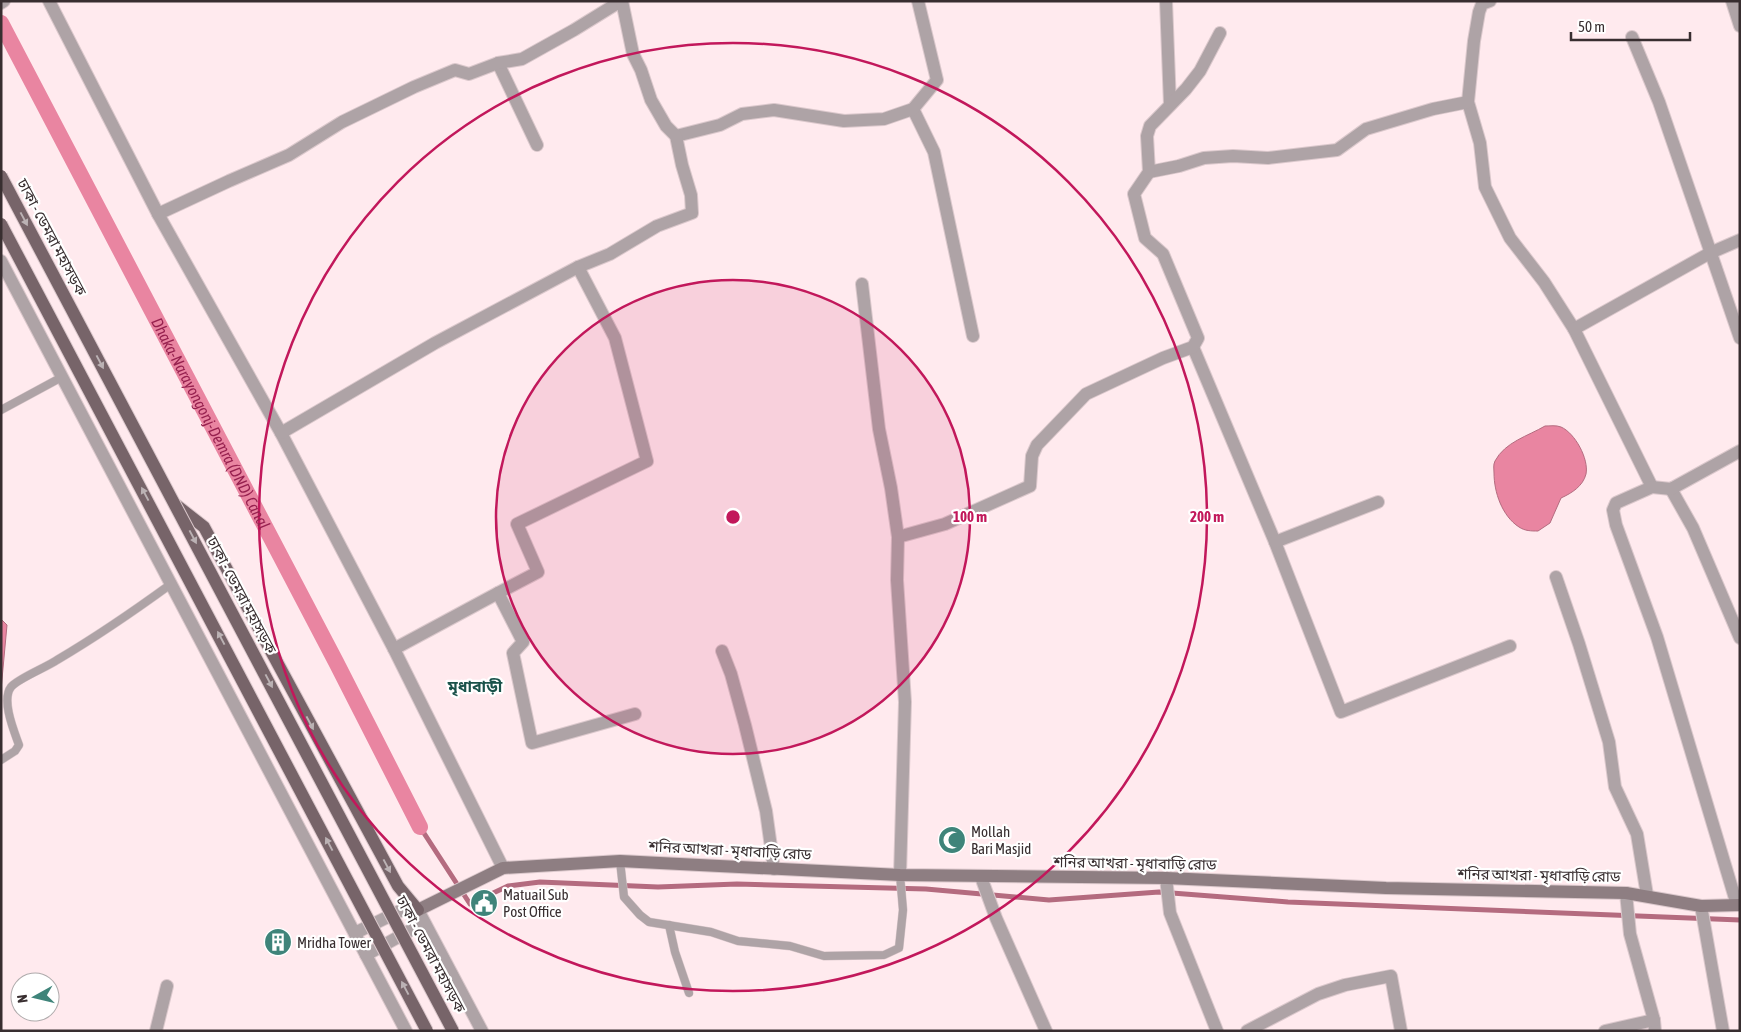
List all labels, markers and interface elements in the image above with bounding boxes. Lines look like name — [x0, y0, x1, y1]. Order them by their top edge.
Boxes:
scale bar — [1571, 10, 1690, 42]
text: 50 m — [1578, 18, 1605, 35]
street label: ঢাকা - ডেমরা মহাসড়ক — [14, 175, 90, 299]
one-way arrow — [20, 212, 28, 226]
water label: Dhaka-Narayongonj-Demra (DND) Canal — [148, 315, 274, 532]
one-way arrow — [96, 356, 105, 369]
one-way arrow — [141, 487, 149, 501]
centre of rings — [724, 508, 742, 526]
text: 100 m — [953, 508, 987, 525]
text: 200 m — [1190, 508, 1224, 525]
one-way arrow — [189, 530, 197, 544]
street label: ঢাকা - ডেমরা মহাসড়ক — [204, 533, 280, 657]
one-way arrow — [217, 631, 225, 645]
one-way arrow — [265, 673, 273, 688]
district label: মৃধাবাড়ী — [447, 677, 503, 697]
one-way arrow — [306, 716, 314, 730]
place label: Mollah Bari Masjid — [971, 823, 1031, 857]
mosque icon: Mollah Bari Masjid — [937, 825, 967, 855]
one-way arrow — [325, 837, 333, 851]
street label: শনির আখরা - মৃধাবাড়ি রোড — [647, 837, 812, 864]
street label: শনির আখরা - মৃধাবাড়ি রোড — [1052, 853, 1217, 874]
one-way arrow — [383, 859, 391, 873]
street label: শনির আখরা - মৃধাবাড়ি রোড — [1456, 865, 1621, 886]
place label: Matuail Sub Post Office — [503, 886, 569, 920]
public building icon: Matuail Sub Post Office — [469, 888, 499, 918]
street label: ঢাকা - ডেমরা মহাসড়ক — [393, 892, 469, 1016]
building icon: Mridha Tower — [263, 927, 293, 957]
place label: Mridha Tower — [297, 934, 372, 951]
north arrow — [10, 972, 60, 1022]
one-way arrow — [401, 980, 409, 995]
text: N — [14, 994, 31, 1004]

